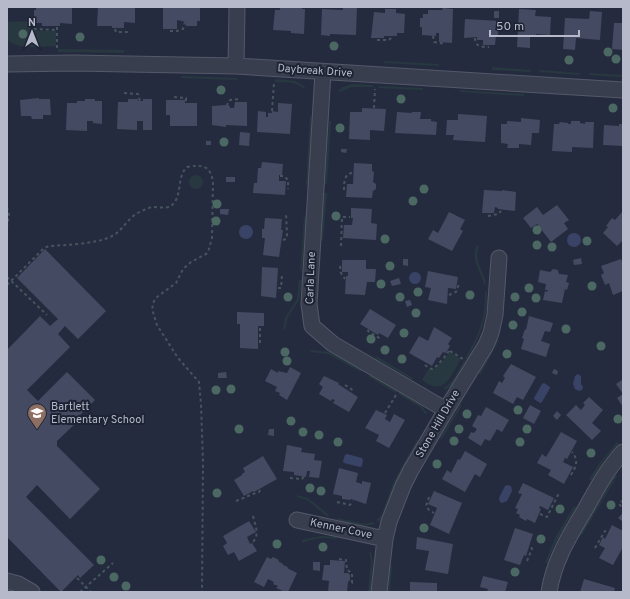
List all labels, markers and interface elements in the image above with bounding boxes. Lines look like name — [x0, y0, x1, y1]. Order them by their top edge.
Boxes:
north arrow — [12, 12, 52, 52]
scale bar — [490, 12, 579, 38]
text: N — [28, 16, 36, 30]
text: 50 m — [496, 19, 524, 35]
street label: Daybreak Drive — [277, 61, 353, 81]
street label: Carla Lane — [303, 251, 319, 305]
street label: Stone Hill Drive — [413, 387, 463, 461]
place label: Bartlett Elementary School — [51, 400, 144, 427]
school or university icon: Bartlett Elementary School — [26, 402, 48, 430]
street label: Kenner Cove — [309, 516, 374, 542]

